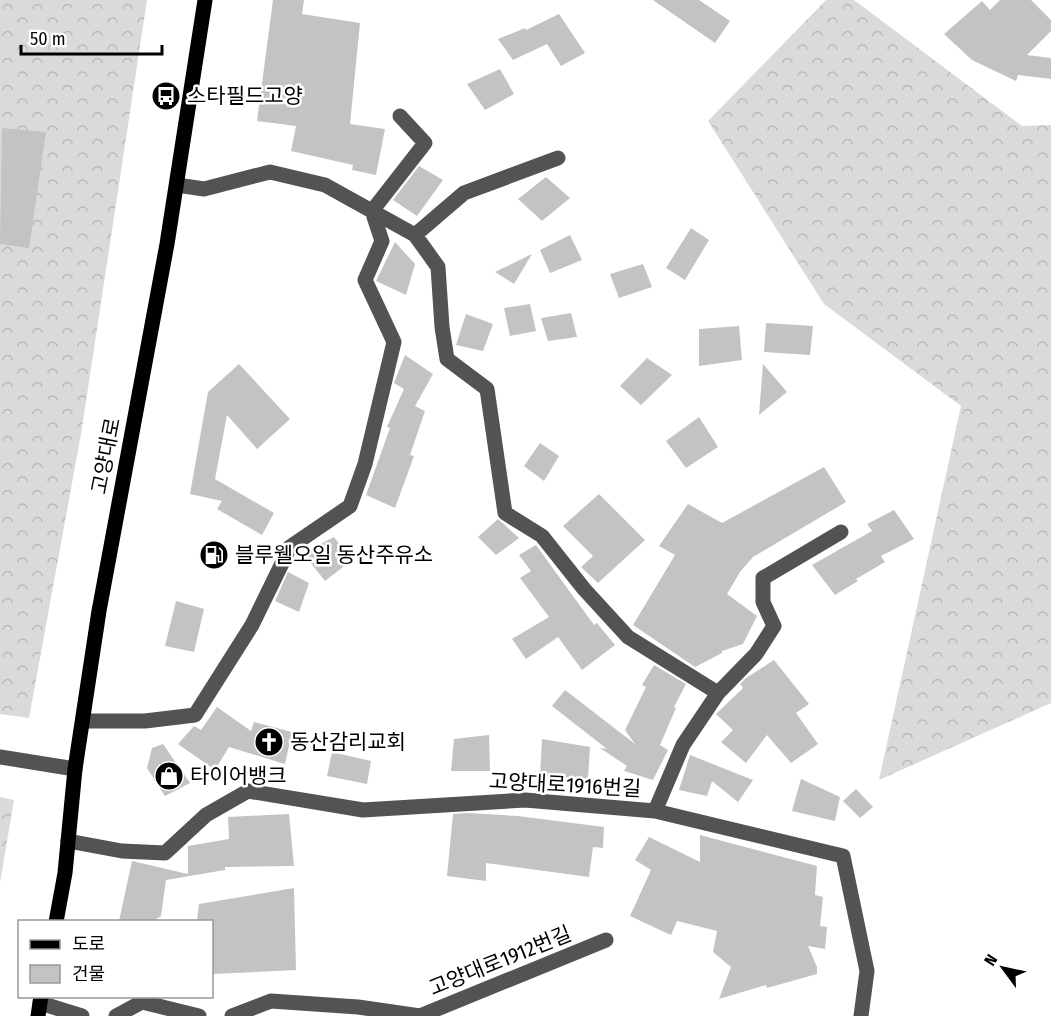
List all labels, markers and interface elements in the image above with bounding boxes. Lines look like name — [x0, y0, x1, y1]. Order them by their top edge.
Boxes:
scale bar — [21, 18, 162, 56]
text: 50 m — [30, 28, 66, 50]
bus stop icon: 스타필드고양 — [150, 80, 182, 112]
place label: 스타필드고양 — [187, 83, 303, 109]
street label: 고양대로 — [86, 416, 126, 496]
fuel station icon: 블루웰오일 동산주유소 — [198, 539, 230, 571]
place label: 블루웰오일 동산주유소 — [235, 542, 433, 568]
church icon: 동산감리교회 — [253, 726, 285, 758]
place label: 동산감리교회 — [290, 729, 406, 755]
shop icon: 타이어뱅크 — [153, 760, 185, 792]
place label: 타이어뱅크 — [190, 763, 287, 789]
street label: 고양대로1916번길 — [488, 768, 642, 802]
legend — [18, 920, 213, 998]
street label: 고양대로1912번길 — [425, 921, 575, 1001]
text: 도로 — [72, 933, 105, 955]
north arrow — [973, 938, 1033, 998]
text: N — [980, 951, 1001, 969]
text: 건물 — [72, 963, 105, 985]

